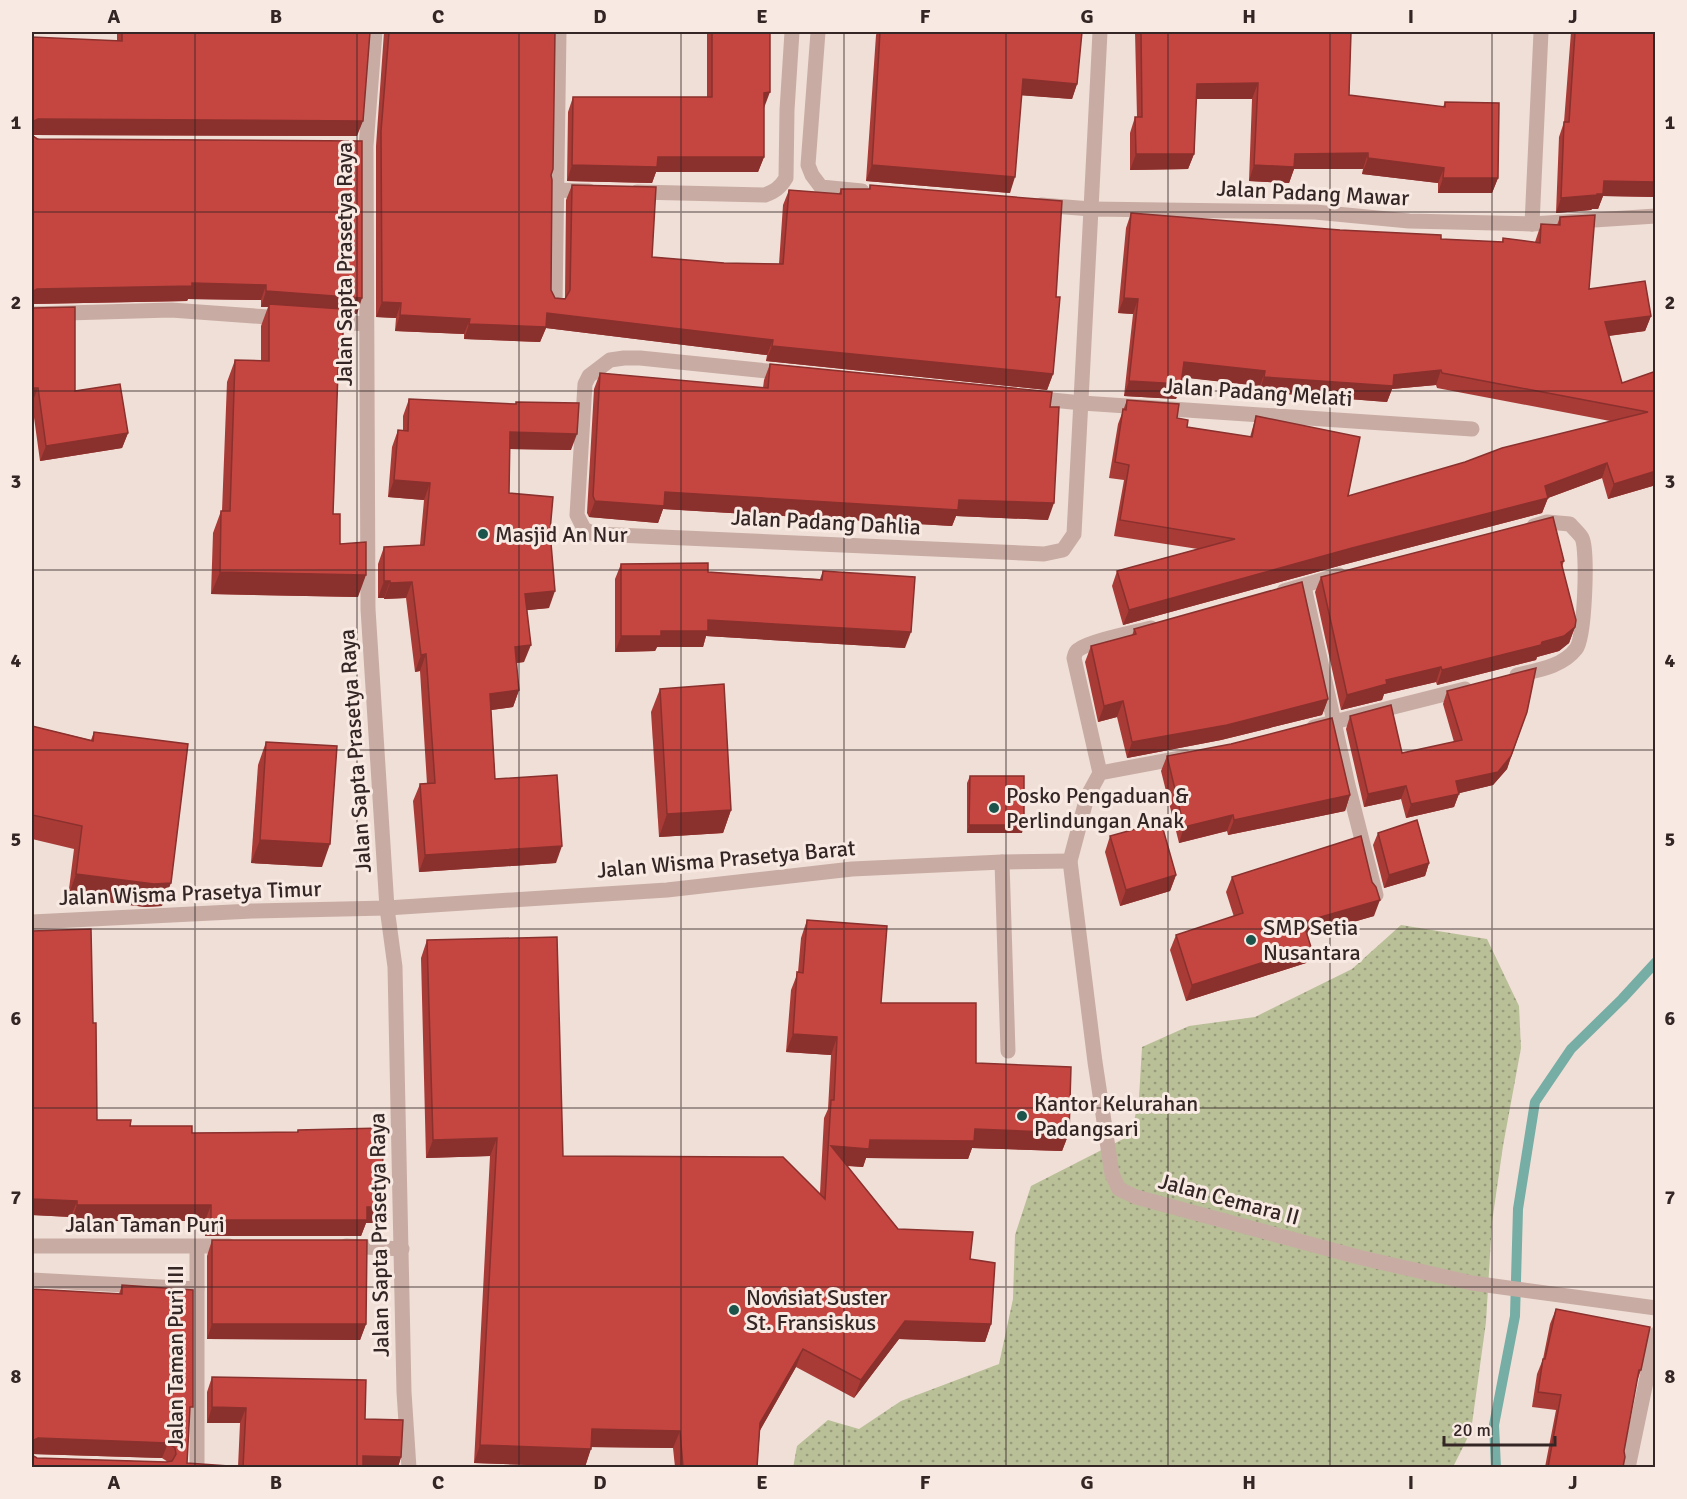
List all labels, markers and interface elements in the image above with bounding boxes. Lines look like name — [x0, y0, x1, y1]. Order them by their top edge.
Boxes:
text: A — [108, 4, 121, 29]
text: B — [270, 4, 282, 29]
text: C — [432, 4, 444, 29]
text: D — [593, 4, 607, 29]
text: E — [756, 4, 768, 29]
text: F — [920, 4, 931, 29]
text: G — [1080, 4, 1094, 29]
text: H — [1242, 4, 1256, 29]
text: I — [1408, 4, 1414, 29]
text: J — [1568, 4, 1578, 29]
text: 1 — [11, 110, 22, 135]
text: 1 — [1665, 110, 1676, 135]
street label: Jalan Sapta Prasetya Raya — [331, 142, 358, 386]
street label: Jalan Padang Mawar — [1216, 174, 1410, 212]
text: 2 — [11, 290, 21, 315]
text: 2 — [1665, 290, 1675, 315]
street label: Jalan Padang Melati — [1163, 372, 1353, 412]
text: 3 — [11, 469, 21, 494]
text: 3 — [1665, 469, 1675, 494]
street label: Jalan Padang Dahlia — [730, 504, 922, 540]
place label: Masjid An Nur — [495, 521, 628, 548]
marker: Masjid An Nur — [476, 527, 490, 541]
street label: Jalan Sapta Prasetya Raya — [333, 628, 377, 874]
text: 4 — [11, 648, 22, 673]
text: 4 — [1665, 648, 1676, 673]
place label: Posko Pengaduan & Perlindungan Anak — [1006, 782, 1189, 834]
marker: Posko Pengaduan & Perlindungan Anak — [987, 801, 1001, 815]
text: 5 — [11, 827, 21, 852]
text: 5 — [1665, 827, 1675, 852]
street label: Jalan Wisma Prasetya Barat — [596, 834, 857, 884]
street label: Jalan Wisma Prasetya Timur — [58, 875, 322, 911]
place label: SMP Setia Nusantara — [1263, 914, 1361, 966]
marker: SMP Setia Nusantara — [1244, 933, 1258, 947]
text: 6 — [11, 1006, 22, 1031]
text: 6 — [1665, 1006, 1676, 1031]
place label: Kantor Kelurahan Padangsari — [1034, 1090, 1198, 1142]
marker: Kantor Kelurahan Padangsari — [1015, 1109, 1029, 1123]
street label: Jalan Sapta Prasetya Raya — [363, 1113, 395, 1357]
street label: Jalan Cemara II — [1156, 1167, 1302, 1231]
text: 7 — [11, 1185, 22, 1210]
text: 7 — [1665, 1185, 1676, 1210]
street label: Jalan Taman Puri — [65, 1211, 225, 1238]
street label: Jalan Taman Puri III — [162, 1265, 189, 1449]
place label: Novisiat Suster St. Fransiskus — [746, 1284, 887, 1336]
marker: Novisiat Suster St. Fransiskus — [727, 1303, 741, 1317]
text: 8 — [11, 1364, 22, 1389]
text: 8 — [1665, 1364, 1676, 1389]
scale bar — [1444, 1409, 1555, 1447]
text: 20 m — [1453, 1419, 1491, 1441]
text: A — [108, 1470, 121, 1495]
text: B — [270, 1470, 282, 1495]
text: C — [432, 1470, 444, 1495]
text: D — [593, 1470, 607, 1495]
text: E — [756, 1470, 768, 1495]
text: F — [920, 1470, 931, 1495]
text: G — [1080, 1470, 1094, 1495]
text: H — [1242, 1470, 1256, 1495]
text: I — [1408, 1470, 1414, 1495]
text: J — [1568, 1470, 1578, 1495]

